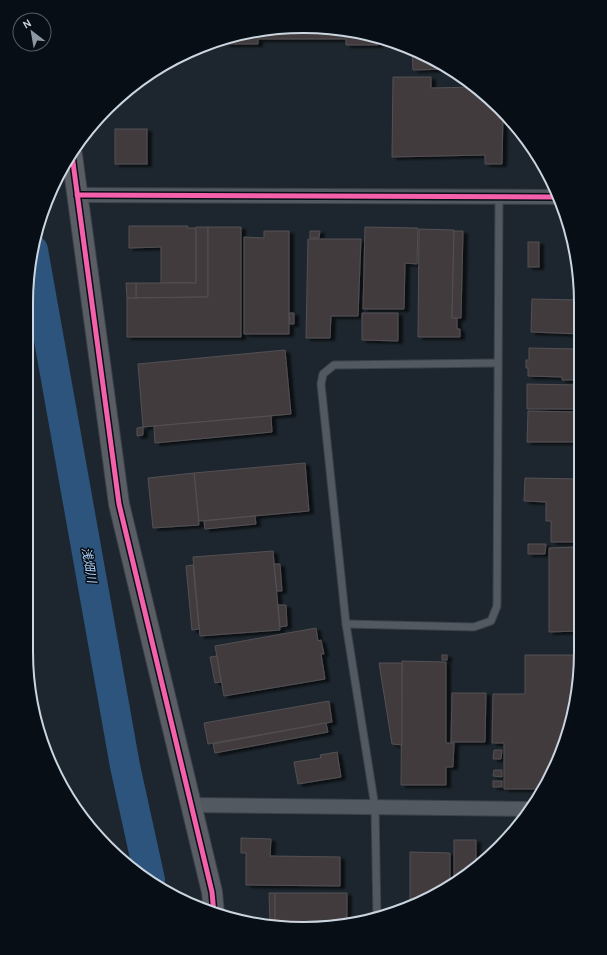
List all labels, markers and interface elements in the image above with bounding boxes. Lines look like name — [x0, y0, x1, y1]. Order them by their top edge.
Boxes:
north arrow — [12, 12, 52, 52]
text: N — [20, 16, 34, 31]
water label: 浅畑川 — [79, 546, 99, 586]

